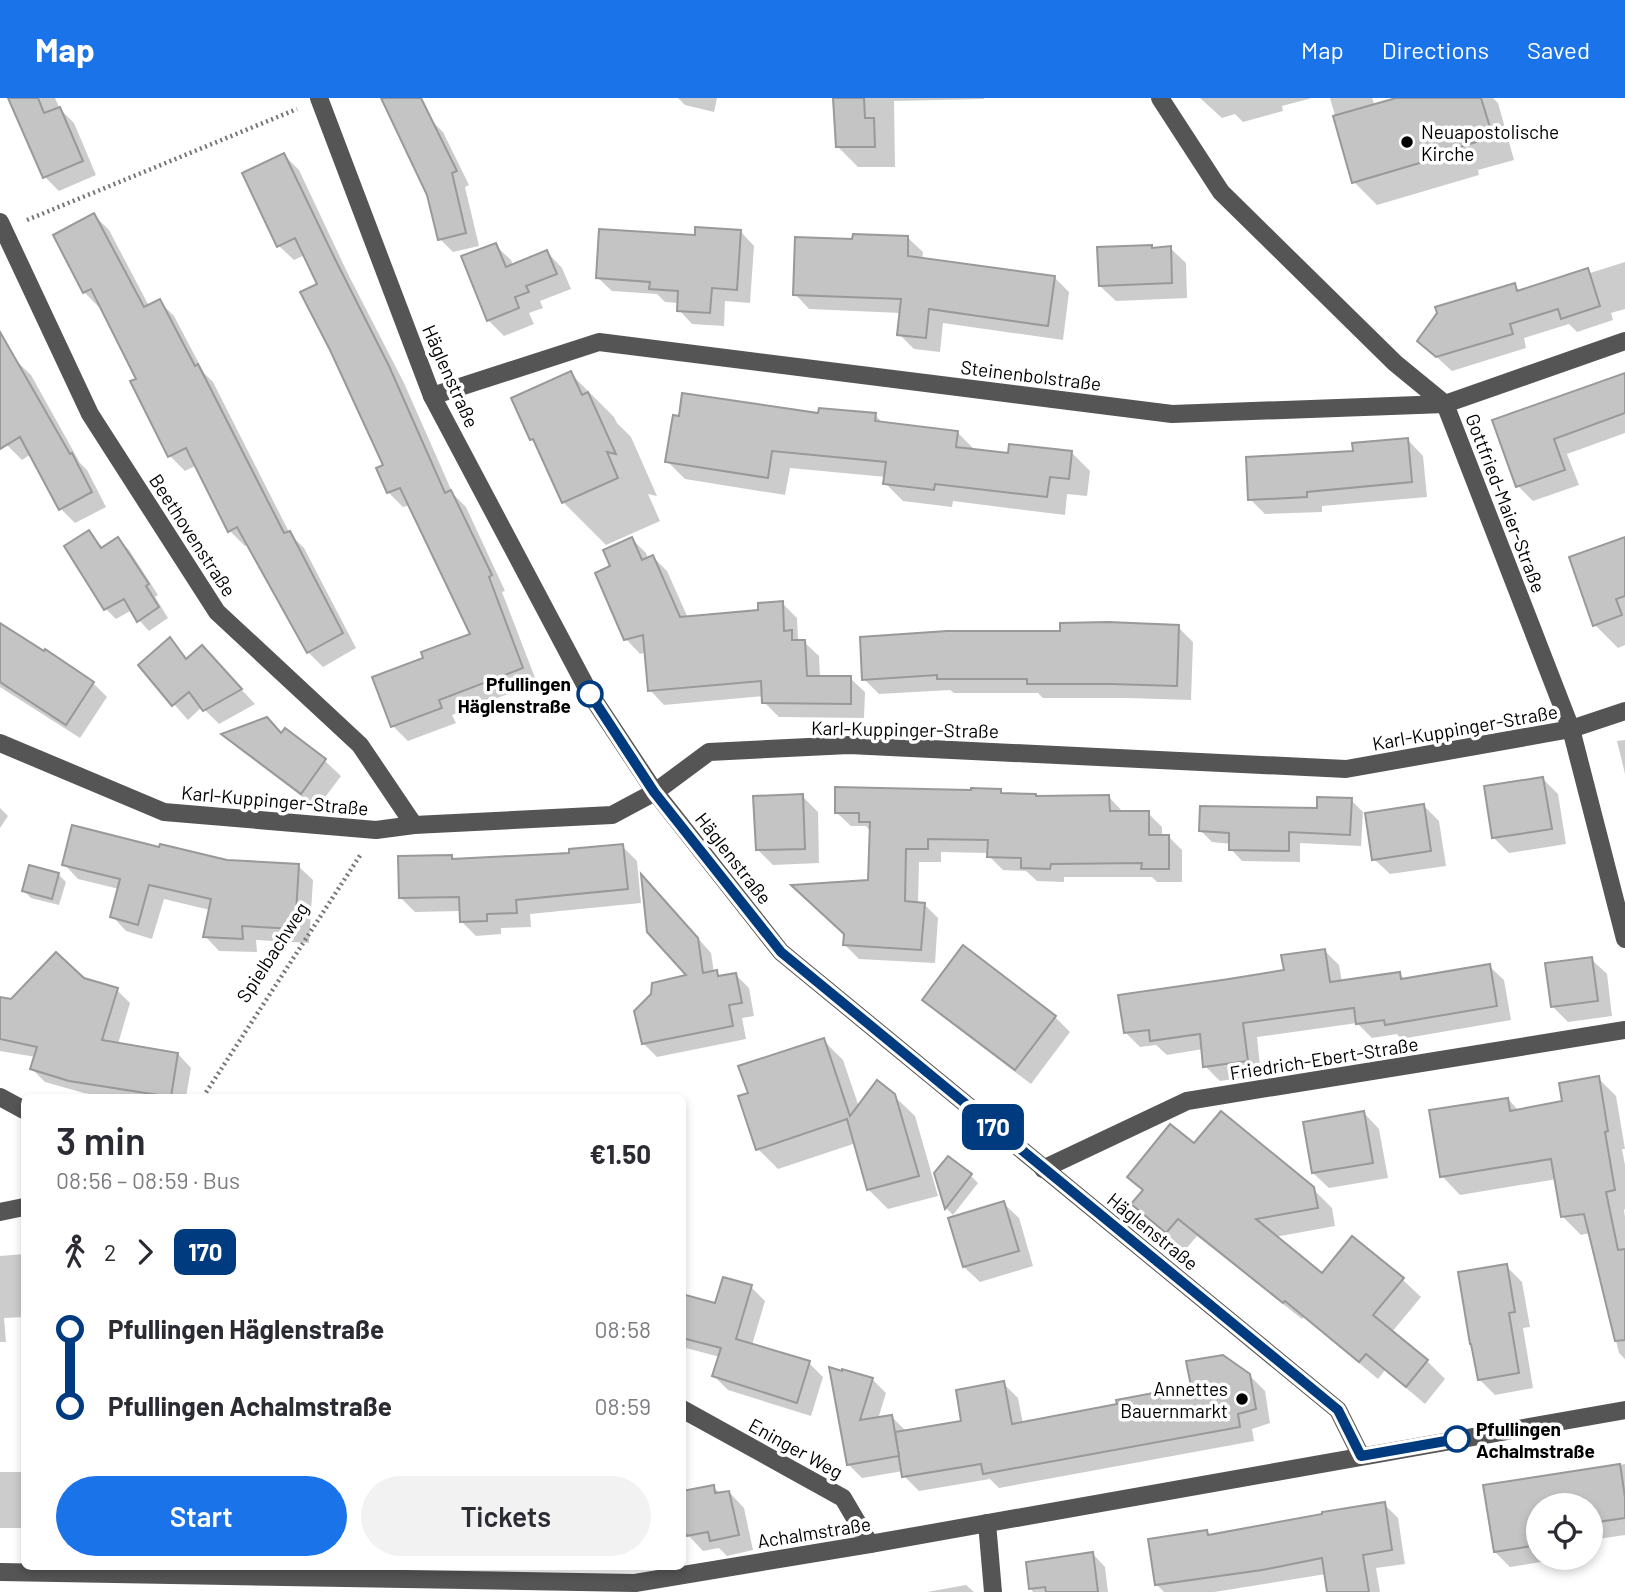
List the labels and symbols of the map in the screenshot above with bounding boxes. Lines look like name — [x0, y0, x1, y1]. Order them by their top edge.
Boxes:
place label: Neuapostolische Kirche — [1421, 120, 1559, 165]
marker: Neuapostolische Kirche — [1399, 134, 1415, 150]
street label: Häglenstraße — [418, 321, 484, 431]
street label: Steinenbolstraße — [959, 355, 1103, 395]
street label: Gottfried-Maier-Straße — [1461, 410, 1551, 596]
street label: Beethovenstraße — [145, 469, 241, 601]
place label: Pfullingen Häglenstraße — [458, 672, 571, 717]
marker: Pfullingen Häglenstraße — [577, 681, 603, 707]
street label: Karl-Kuppinger-Straße — [1371, 699, 1559, 755]
street label: Karl-Kuppinger-Straße — [811, 716, 999, 742]
street label: Karl-Kuppinger-Straße — [180, 780, 370, 820]
street label: Häglenstraße — [691, 807, 777, 909]
street label: Spielbachweg — [231, 898, 313, 1006]
street label: Friedrich-Ebert-Straße — [1228, 1032, 1420, 1084]
line badge: 170 — [953, 1104, 1033, 1150]
street label: Häglenstraße — [1103, 1187, 1203, 1275]
place label: Annettes Bauernmarkt — [1120, 1377, 1228, 1422]
marker: Annettes Bauernmarkt — [1234, 1391, 1250, 1407]
street label: Eninger Weg — [745, 1413, 847, 1483]
place label: Pfullingen Achalmstraße — [1476, 1417, 1595, 1462]
marker: Pfullingen Achalmstraße — [1444, 1426, 1470, 1452]
street label: Achalmstraße — [756, 1512, 872, 1552]

